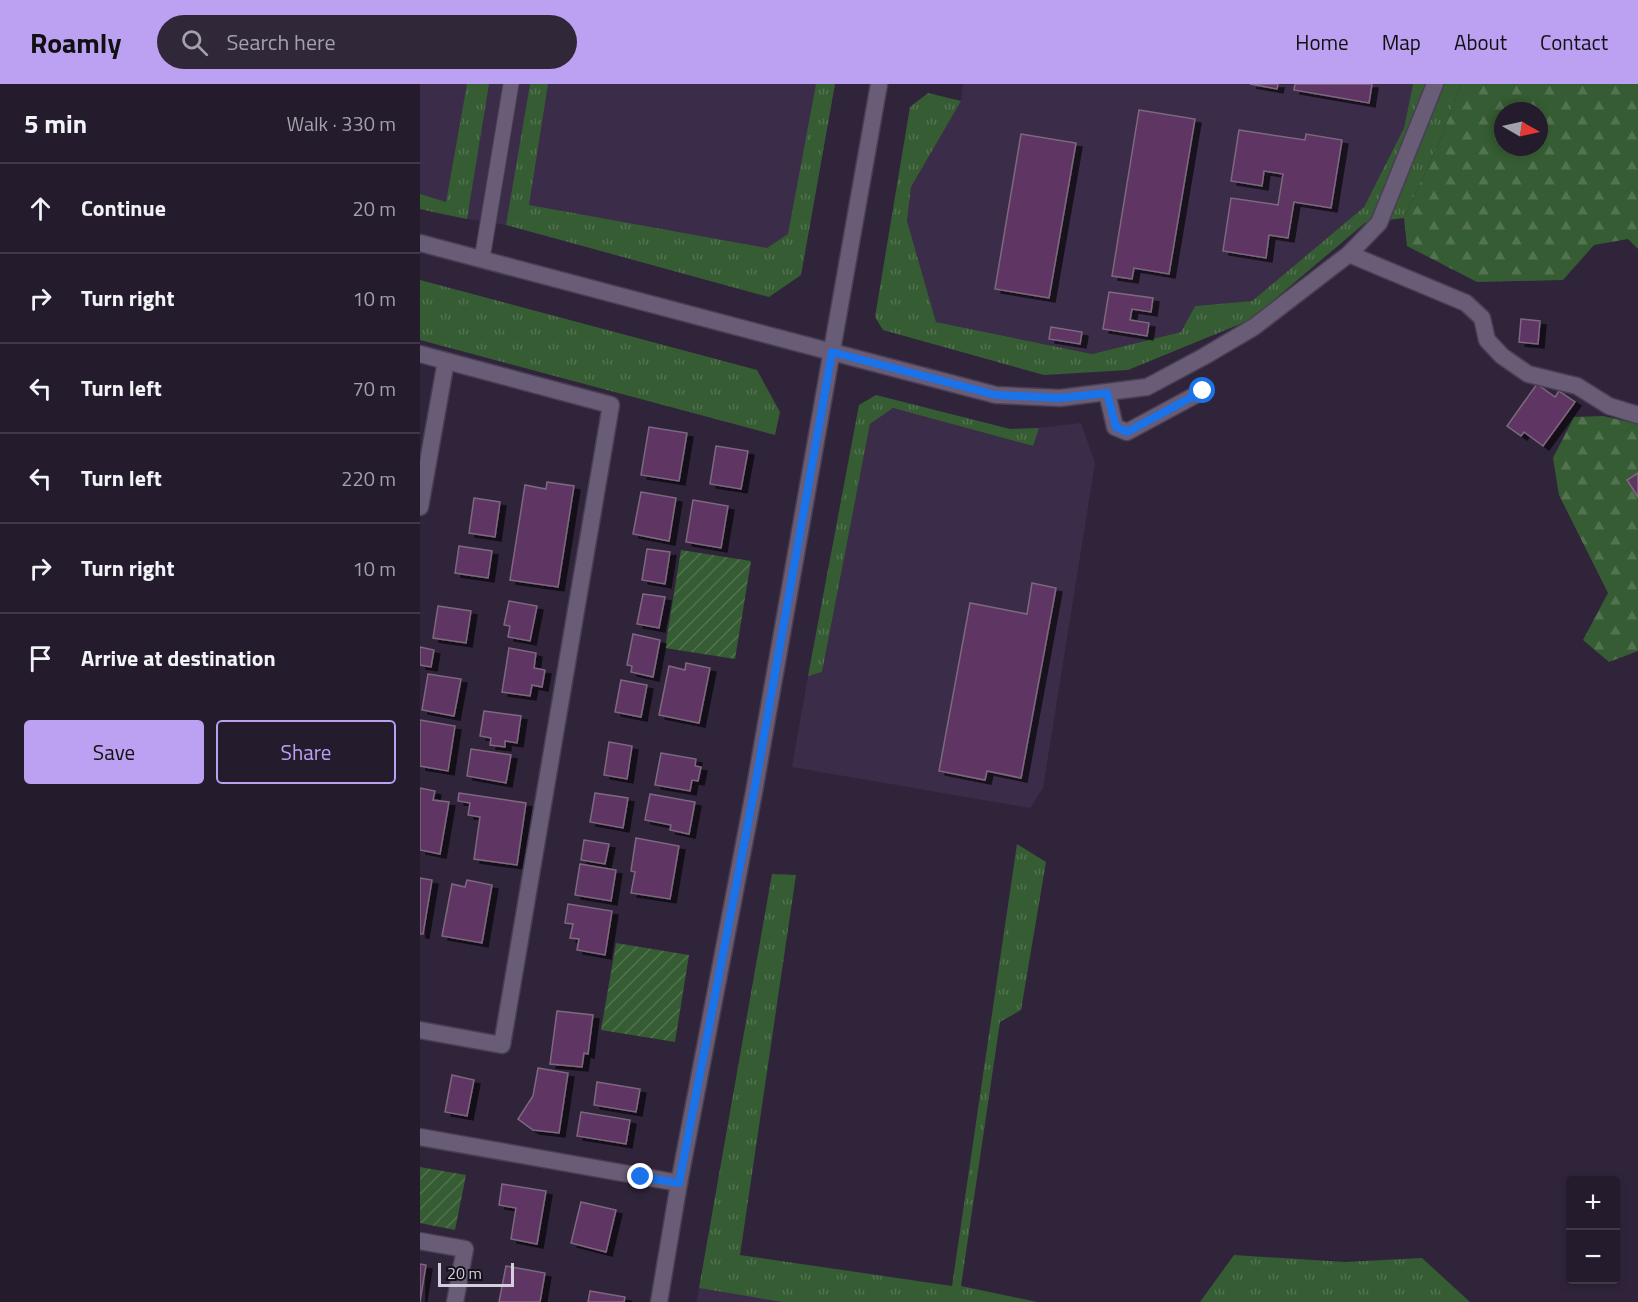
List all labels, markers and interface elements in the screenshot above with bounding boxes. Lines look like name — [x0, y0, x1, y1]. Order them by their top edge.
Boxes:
search box — [157, 15, 577, 69]
text: Roamly — [30, 21, 121, 64]
text: Search here — [226, 25, 336, 59]
icon: search — [178, 26, 211, 59]
text: Home — [1295, 26, 1349, 58]
text: Map — [1382, 26, 1421, 58]
text: About — [1454, 26, 1507, 58]
text: Contact — [1540, 26, 1608, 58]
north arrow — [1494, 102, 1548, 156]
text: 5 min — [24, 104, 87, 143]
text: Walk · 330 m — [287, 108, 396, 139]
text: Continue — [81, 191, 166, 225]
icon: ahead — [24, 192, 57, 225]
text: 20 m — [352, 193, 396, 224]
text: Turn right — [81, 281, 175, 315]
icon: right — [24, 282, 57, 315]
text: 10 m — [352, 283, 396, 314]
text: Turn left — [81, 371, 162, 405]
icon: left — [24, 372, 57, 405]
text: 70 m — [352, 373, 396, 404]
route start — [1189, 377, 1215, 403]
text: Turn left — [81, 461, 162, 495]
icon: left — [24, 462, 57, 495]
text: 220 m — [341, 463, 396, 494]
text: Turn right — [81, 551, 175, 585]
icon: right — [24, 552, 57, 585]
text: 10 m — [352, 553, 396, 584]
text: Arrive at destination — [81, 641, 276, 675]
icon: arrive — [24, 642, 57, 675]
button: Save — [24, 720, 204, 784]
button: Share — [216, 720, 396, 784]
route end — [627, 1163, 653, 1189]
map controls — [1566, 1176, 1620, 1284]
button: + — [1566, 1176, 1620, 1230]
button: − — [1566, 1230, 1620, 1284]
scale bar — [438, 1260, 514, 1288]
text: 20 m — [447, 1261, 482, 1285]

